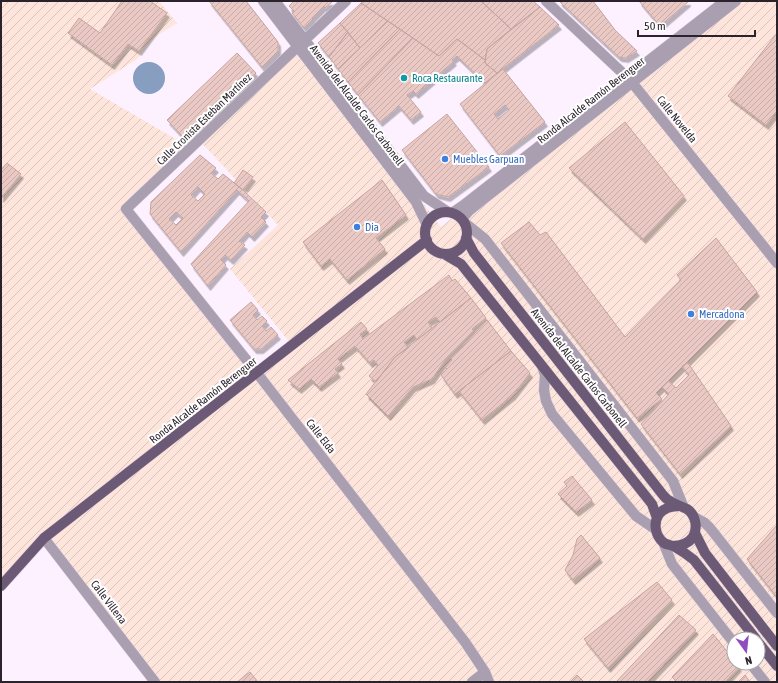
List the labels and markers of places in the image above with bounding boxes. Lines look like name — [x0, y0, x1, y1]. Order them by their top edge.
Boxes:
place label: Roca Restaurante — [412, 72, 483, 84]
marker: Roca Restaurante — [399, 73, 409, 83]
place label: Muebles Garpuan — [453, 153, 524, 165]
marker: Muebles Garpuan — [440, 154, 450, 164]
place label: Dia — [365, 221, 379, 233]
marker: Dia — [352, 222, 362, 232]
place label: Mercadona — [699, 308, 745, 320]
marker: Mercadona — [686, 309, 696, 319]

